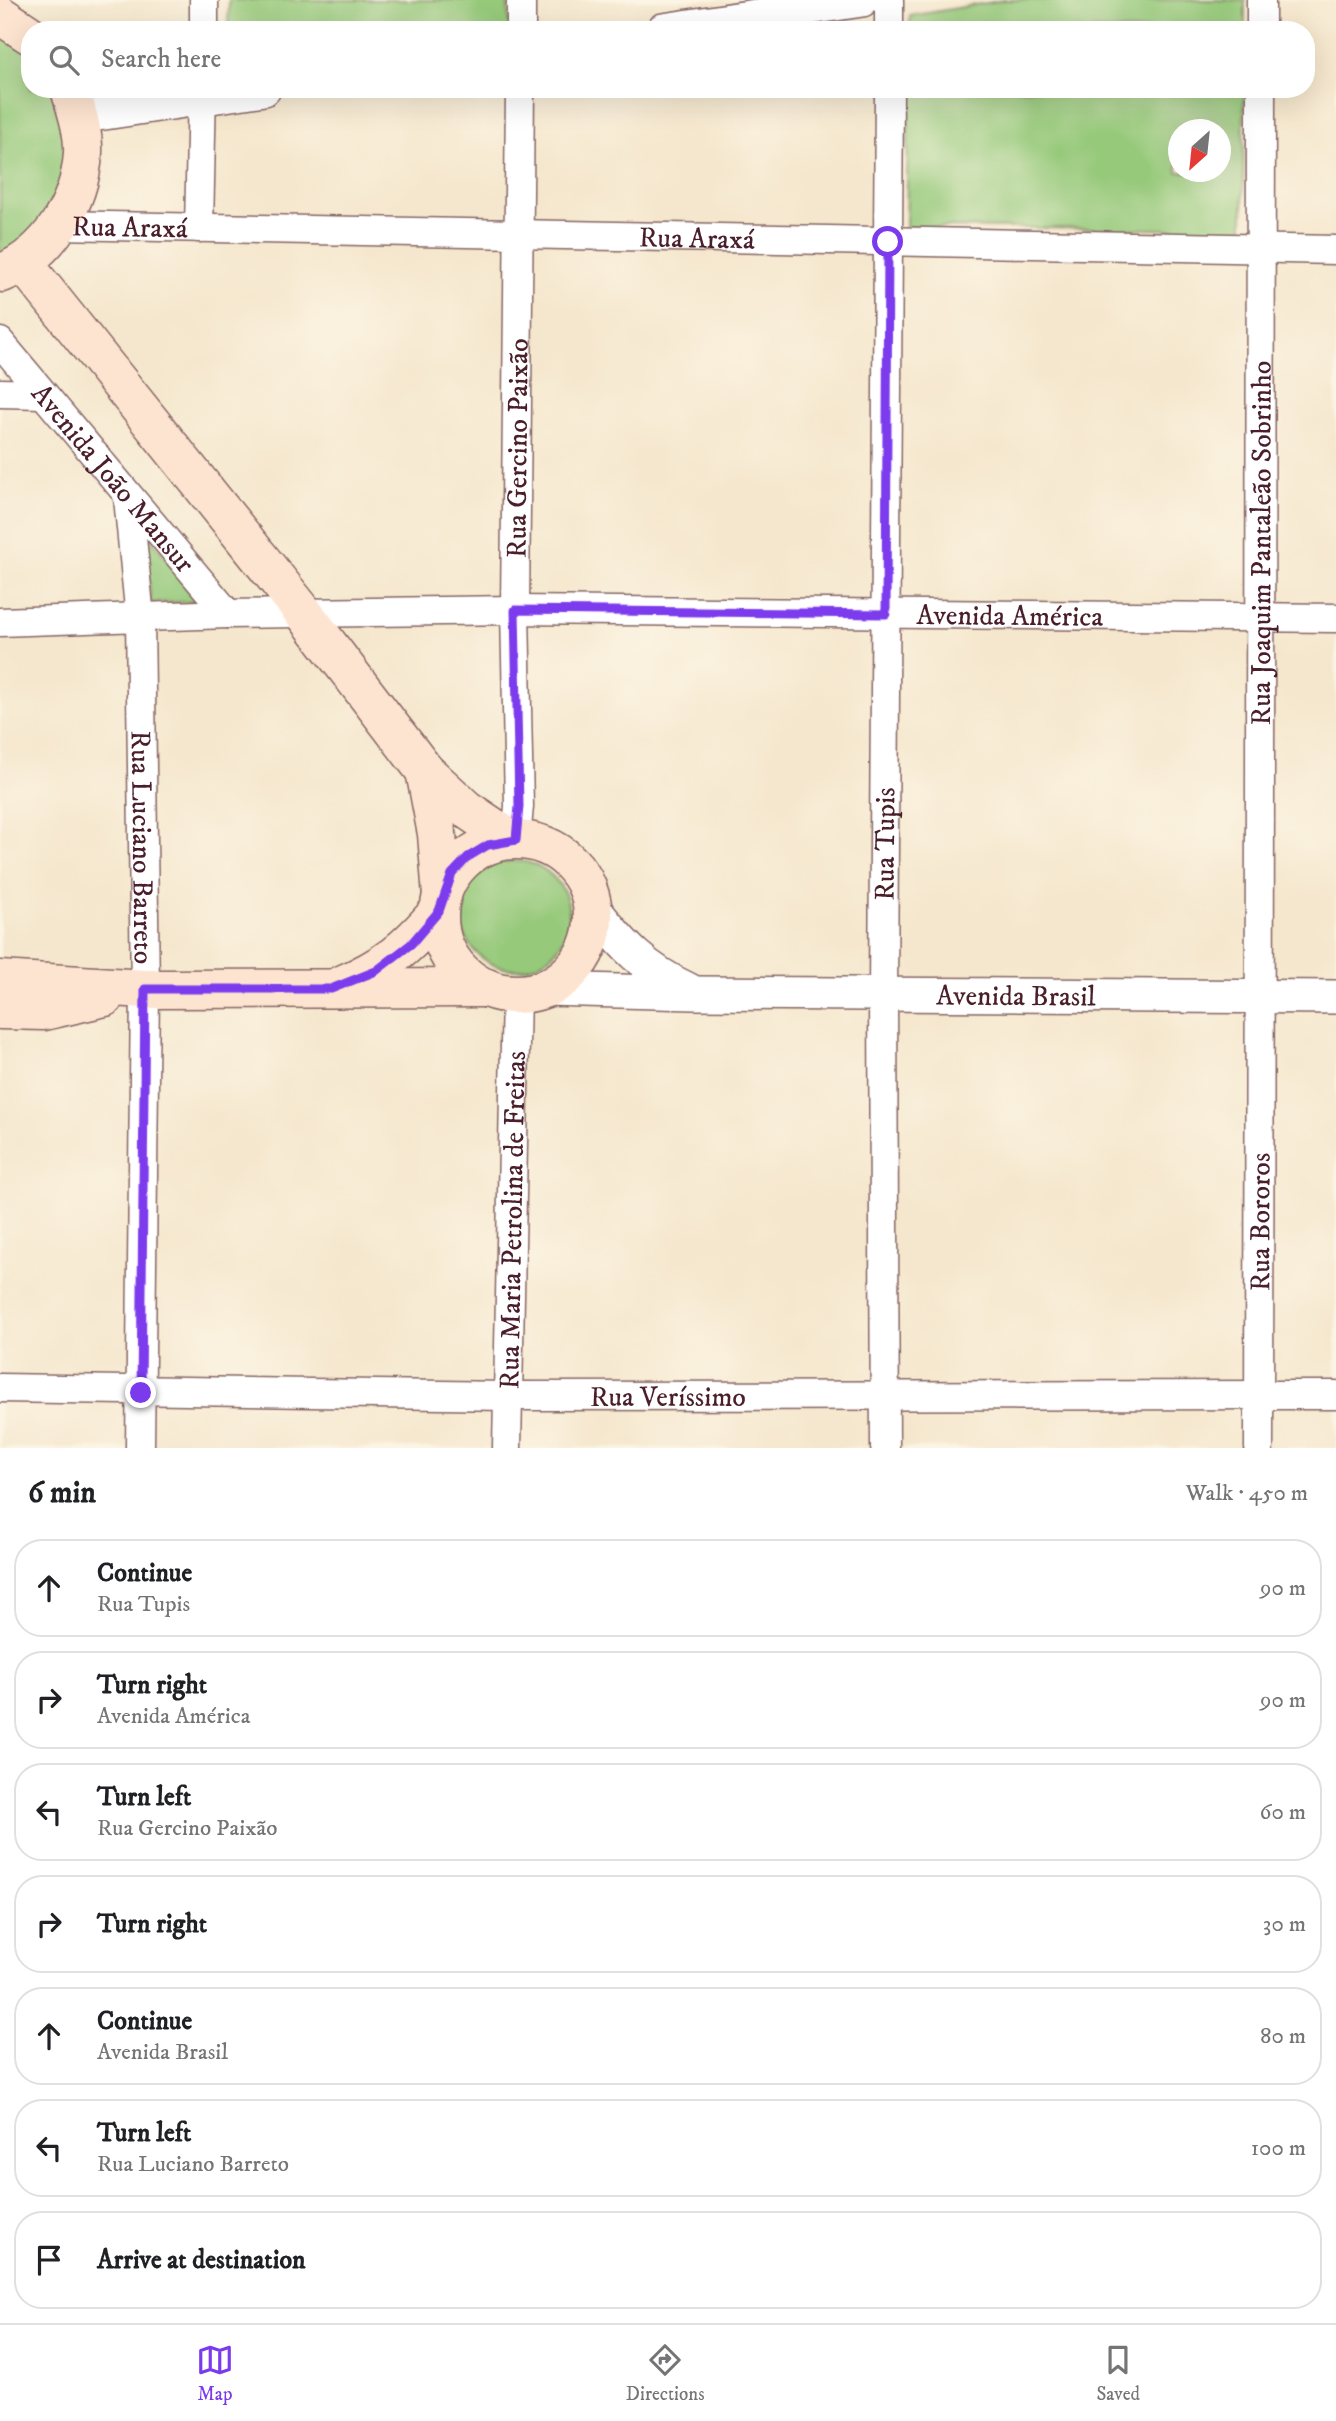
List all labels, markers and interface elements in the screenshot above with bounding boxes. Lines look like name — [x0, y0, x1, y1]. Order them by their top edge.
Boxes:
search box — [21, 21, 1315, 98]
icon: search — [45, 41, 83, 79]
text: Search here — [101, 43, 221, 76]
north arrow — [1168, 119, 1231, 182]
street label: Rua Araxá — [72, 209, 188, 247]
street label: Rua Araxá — [639, 220, 755, 258]
route start — [872, 226, 903, 257]
street label: Rua Gercino Paixão — [499, 338, 537, 558]
street label: Rua Joaquim Pantaleão Sobrinho — [1244, 361, 1280, 725]
street label: Avenida João Mansur — [23, 377, 202, 581]
street label: Avenida América — [916, 598, 1104, 635]
street label: Rua Luciano Barreto — [123, 730, 161, 965]
street label: Rua Tupis — [868, 787, 903, 901]
street label: Avenida Brasil — [936, 979, 1097, 1015]
street label: Rua Maria Petrolina de Freitas — [492, 1051, 534, 1390]
street label: Rua Bororos — [1243, 1153, 1278, 1291]
route end — [125, 1377, 156, 1408]
street label: Rua Veríssimo — [590, 1380, 746, 1415]
text: 6 min — [28, 1475, 96, 1512]
text: Walk · 450 m — [1186, 1479, 1308, 1508]
text: Continue — [97, 1557, 192, 1590]
icon: ahead — [30, 1569, 68, 1607]
text: 90 m — [1260, 1574, 1306, 1603]
text: Rua Tupis — [97, 1590, 190, 1619]
text: Turn right — [97, 1669, 207, 1702]
icon: right — [30, 1681, 68, 1719]
text: 90 m — [1260, 1686, 1306, 1715]
text: Avenida América — [97, 1702, 250, 1731]
text: Turn left — [97, 1781, 191, 1814]
icon: left — [30, 1793, 68, 1831]
text: 60 m — [1259, 1798, 1306, 1827]
text: Rua Gercino Paixão — [97, 1814, 277, 1843]
icon: right — [30, 1905, 68, 1943]
text: Turn right — [97, 1908, 207, 1941]
text: 30 m — [1263, 1910, 1306, 1939]
text: Continue — [97, 2005, 192, 2038]
icon: ahead — [30, 2017, 68, 2055]
text: 80 m — [1260, 2022, 1306, 2051]
text: Avenida Brasil — [97, 2038, 228, 2067]
text: Turn left — [97, 2117, 191, 2150]
icon: left — [30, 2129, 68, 2167]
text: 100 m — [1251, 2134, 1306, 2163]
text: Rua Luciano Barreto — [97, 2150, 289, 2179]
icon: arrive — [30, 2241, 68, 2279]
text: Arrive at destination — [97, 2244, 306, 2277]
tab: Map — [196, 2341, 234, 2406]
tab: Directions — [626, 2341, 705, 2406]
tab: Saved — [1096, 2341, 1140, 2406]

